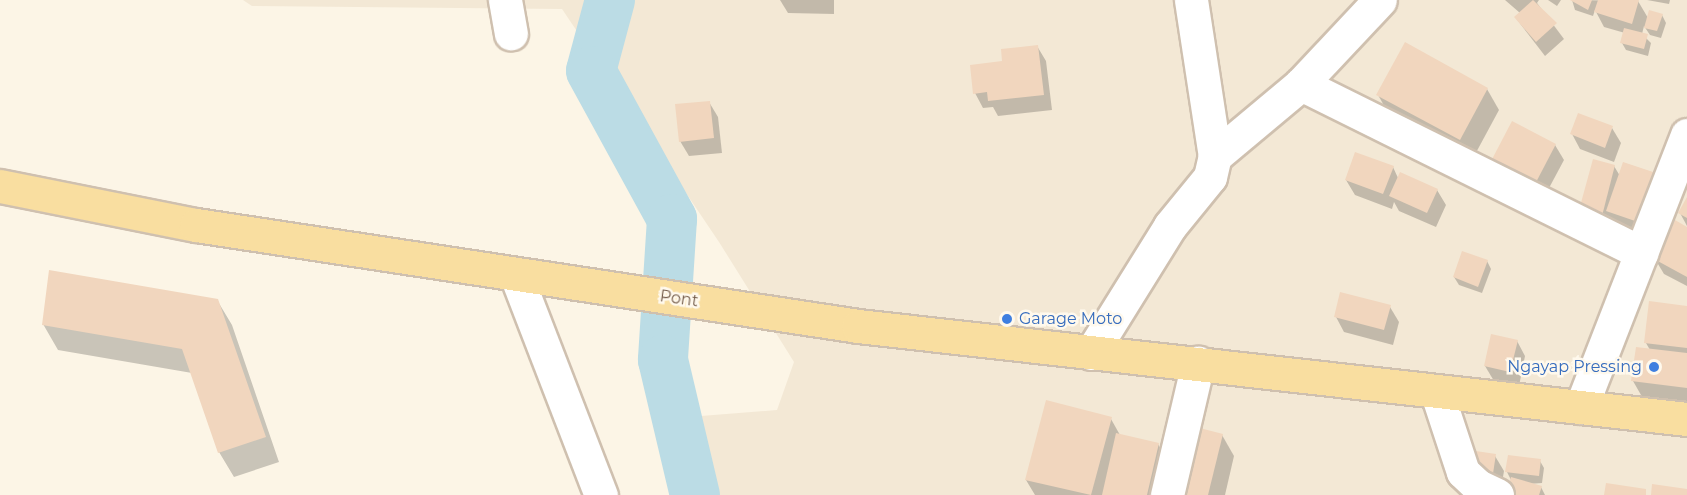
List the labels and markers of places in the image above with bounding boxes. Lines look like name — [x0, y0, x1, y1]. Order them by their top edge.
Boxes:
place label: Garage Moto — [1019, 309, 1122, 329]
marker: Garage Moto — [1000, 312, 1014, 326]
place label: Ngayap Pressing — [1507, 357, 1642, 377]
marker: Ngayap Pressing — [1647, 360, 1661, 374]

